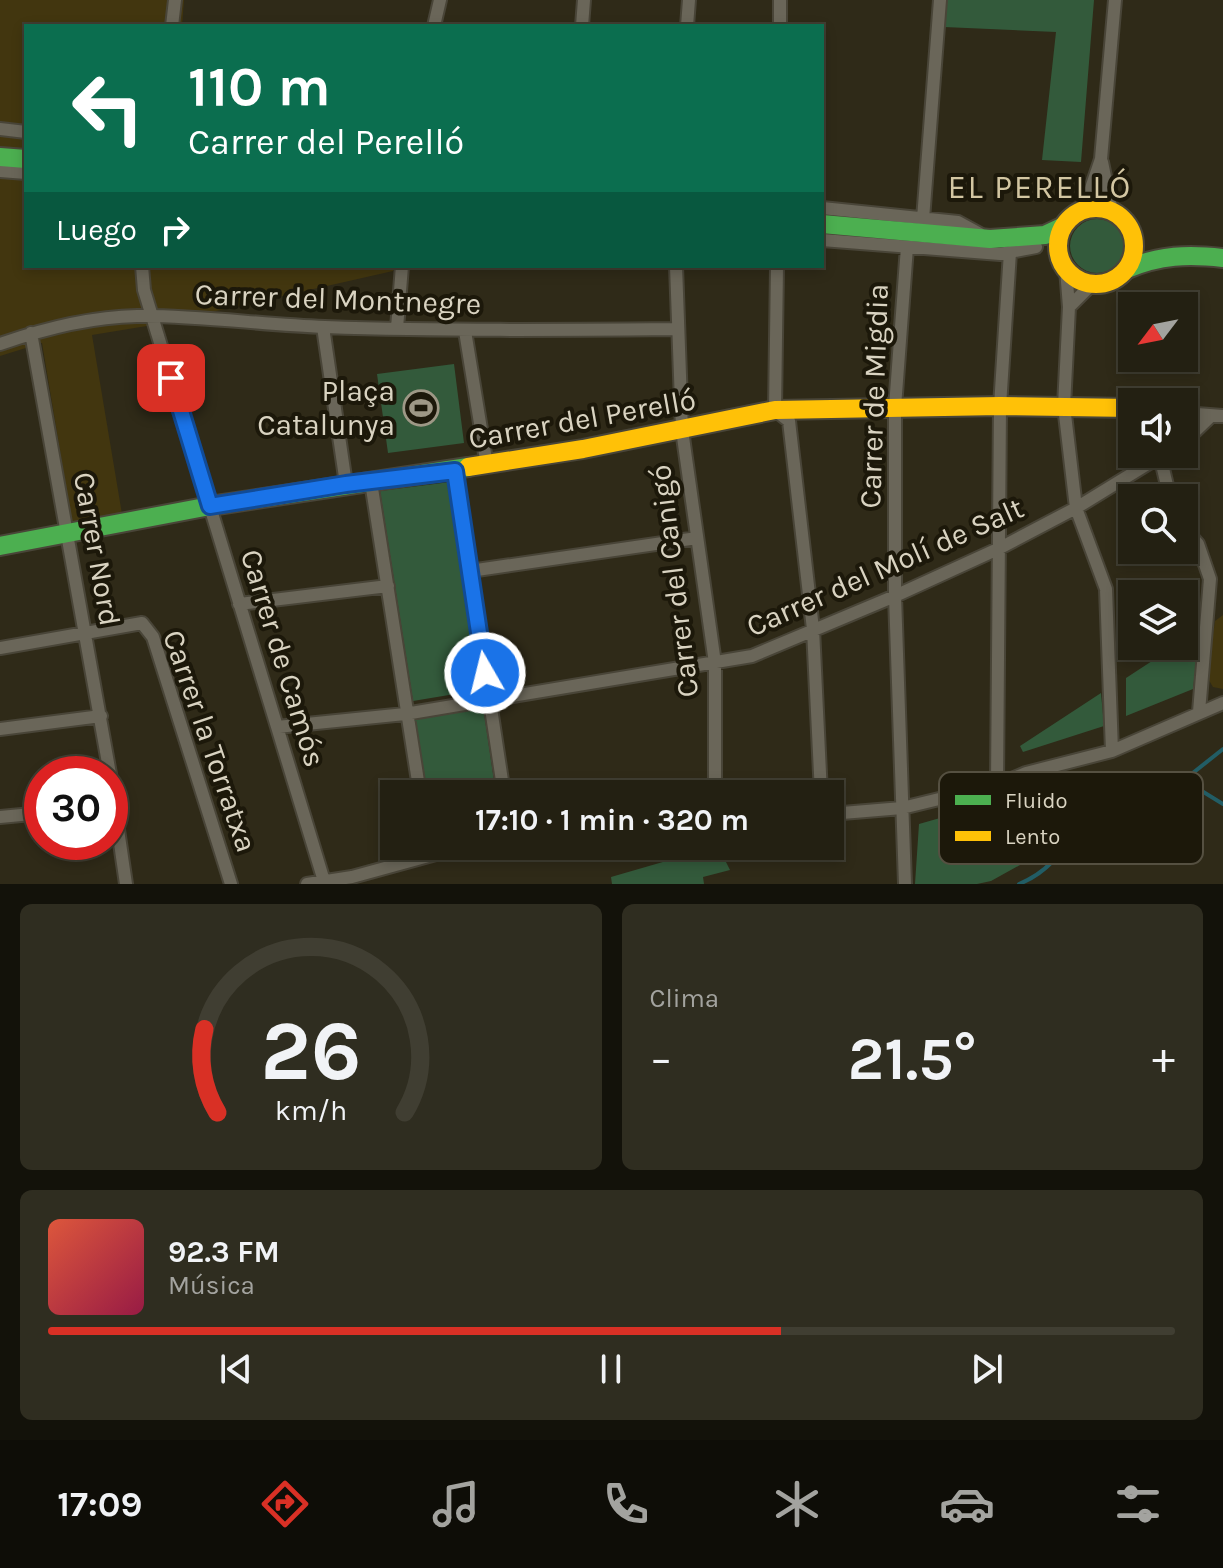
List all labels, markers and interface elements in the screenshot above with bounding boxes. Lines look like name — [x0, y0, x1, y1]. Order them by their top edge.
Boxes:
text: 110 m — [188, 54, 331, 119]
icon: left — [56, 56, 160, 160]
text: Carrer del Perelló — [188, 121, 464, 163]
district label: EL PERELLÓ — [948, 167, 1132, 206]
icon: right — [153, 208, 197, 252]
text: Luego — [56, 212, 137, 248]
street label: Carrer del Montnegre — [194, 276, 482, 322]
street label: Carrer de Migdia — [852, 283, 896, 509]
north arrow — [1118, 292, 1198, 372]
map controls — [1118, 292, 1198, 660]
pin — [137, 344, 205, 412]
icon: arrive — [149, 356, 193, 400]
place label: Plaça Catalunya — [257, 373, 395, 443]
street label: Carrer del Perelló — [466, 381, 698, 457]
button: sound — [1118, 388, 1198, 468]
sports icon: Plaça Catalunya — [402, 389, 440, 427]
street label: Carrer del Canigó — [642, 463, 706, 699]
street label: Carrer Nord — [66, 469, 128, 629]
button: search — [1118, 484, 1198, 564]
street label: Carrer del Molí de Salt — [741, 490, 1029, 644]
street label: Carrer de Camós — [233, 545, 333, 771]
button: layers — [1118, 580, 1198, 660]
street label: Carrer la Torratxa — [155, 625, 265, 857]
position arrow — [443, 631, 527, 715]
speed limit sign: 30 — [24, 756, 128, 860]
legend — [939, 772, 1203, 864]
text: Fluido — [1005, 788, 1068, 814]
text: 17:10 · 1 min · 320 m — [475, 802, 749, 838]
text: Lento — [1005, 824, 1060, 850]
text: Clima — [650, 983, 719, 1014]
text: 26 — [260, 1003, 361, 1100]
text: 21.5° — [848, 1024, 977, 1094]
text: − — [650, 1033, 673, 1084]
text: + — [1152, 1033, 1175, 1084]
text: km/h — [275, 1094, 347, 1127]
text: 92.3 FM — [168, 1234, 280, 1270]
text: Música — [168, 1270, 255, 1301]
icon: previous — [214, 1347, 258, 1391]
icon: pause — [589, 1347, 633, 1391]
icon: next — [965, 1347, 1009, 1391]
icon: directions — [257, 1476, 313, 1532]
icon: music — [428, 1476, 484, 1532]
icon: phone — [598, 1476, 654, 1532]
icon: climate — [769, 1476, 825, 1532]
icon: car — [939, 1476, 995, 1532]
icon: filters — [1110, 1476, 1166, 1532]
text: 17:09 — [57, 1483, 142, 1525]

